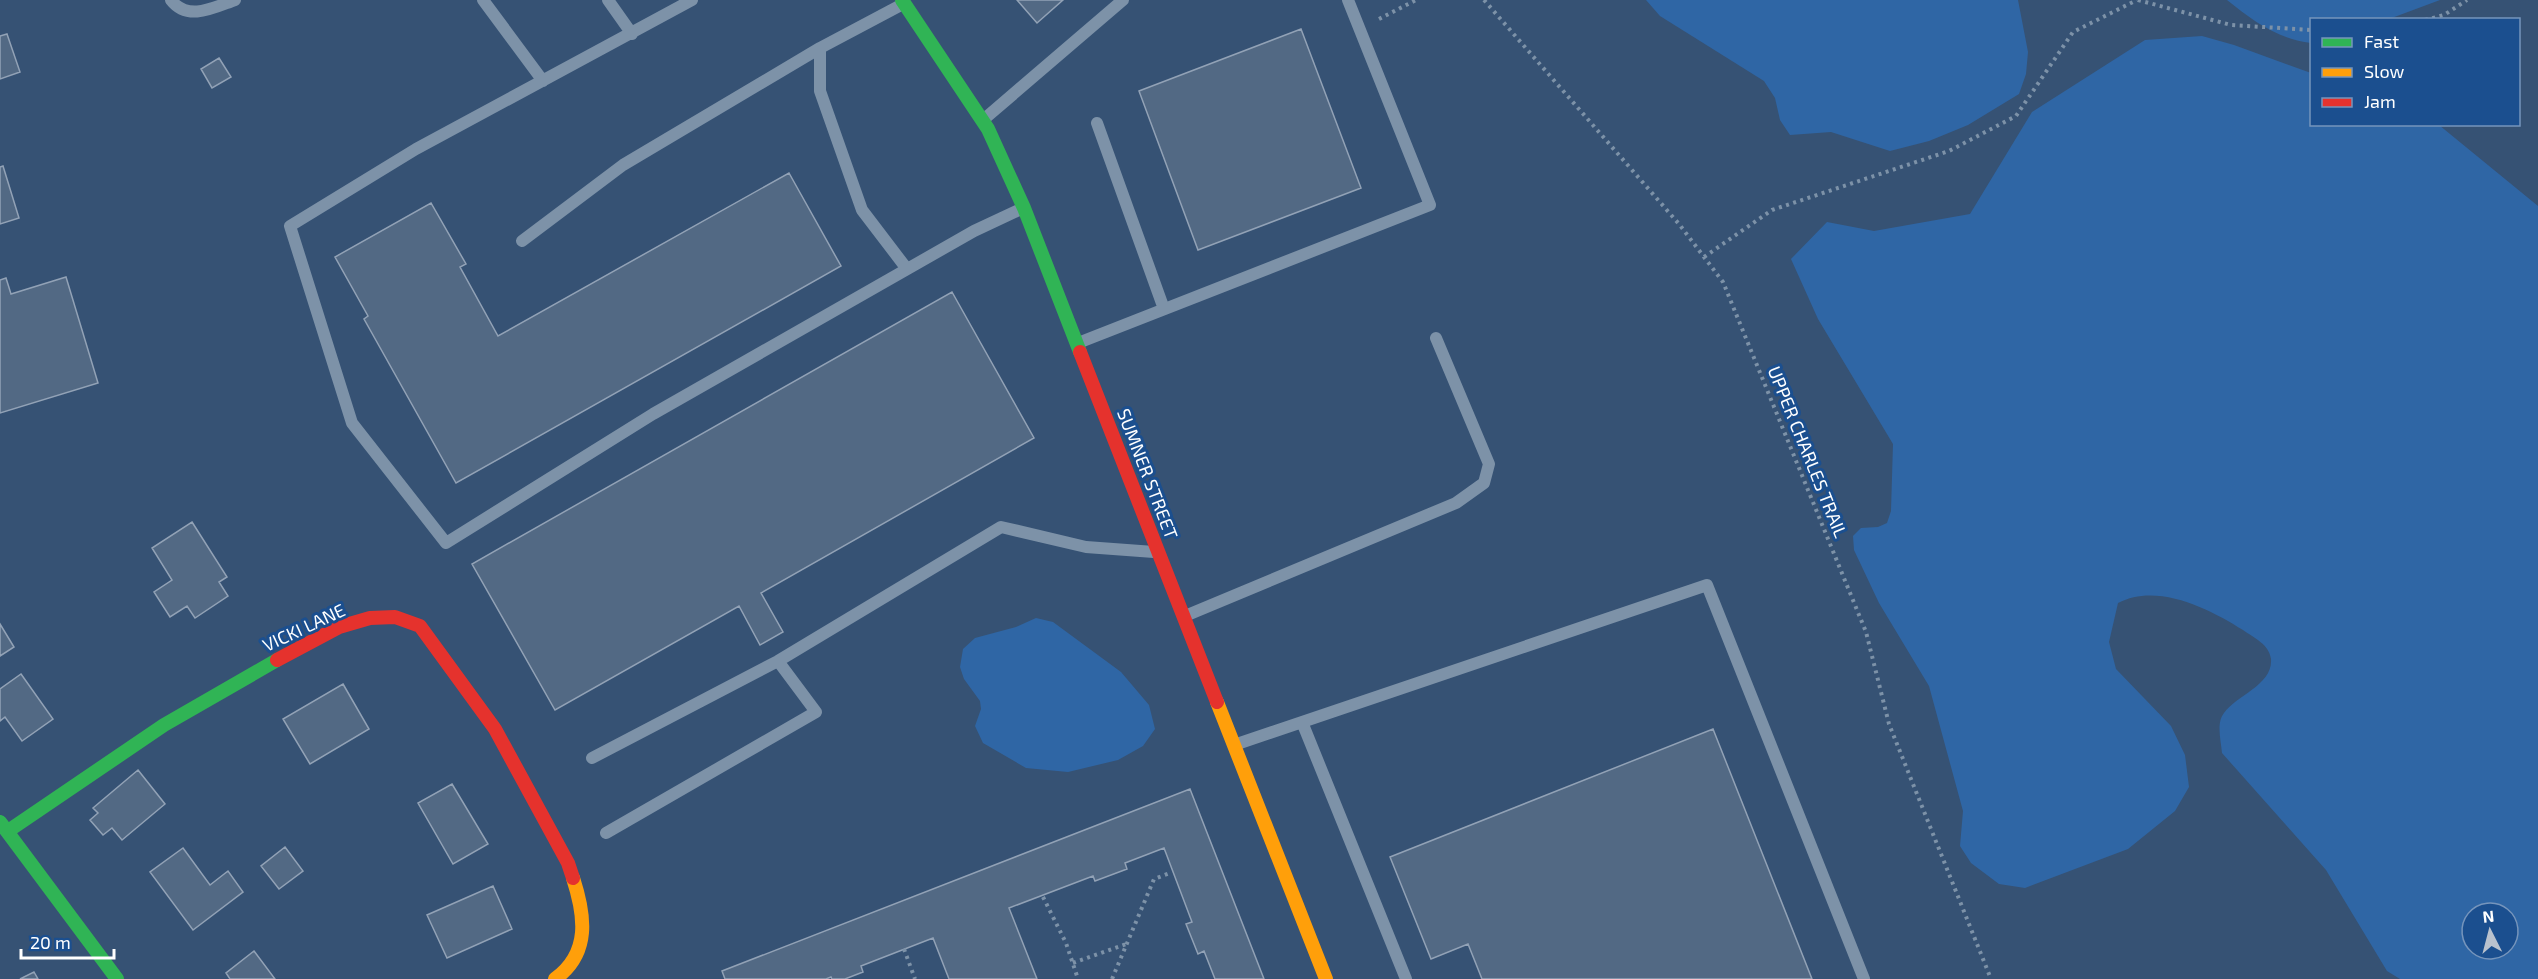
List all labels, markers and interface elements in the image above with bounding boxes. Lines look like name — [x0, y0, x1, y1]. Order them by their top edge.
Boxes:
legend — [2310, 18, 2520, 126]
text: Fast — [2364, 30, 2399, 52]
text: Slow — [2364, 60, 2405, 82]
text: Jam — [2364, 90, 2396, 112]
street label: UPPER CHARLES TRAIL — [1763, 363, 1852, 541]
street label: SUMNER STREET — [1113, 405, 1183, 543]
street label: VICKI LANE — [259, 598, 348, 656]
north arrow — [2460, 901, 2520, 961]
text: N — [2482, 906, 2495, 926]
scale bar — [21, 922, 114, 960]
text: 20 m — [30, 931, 71, 953]

